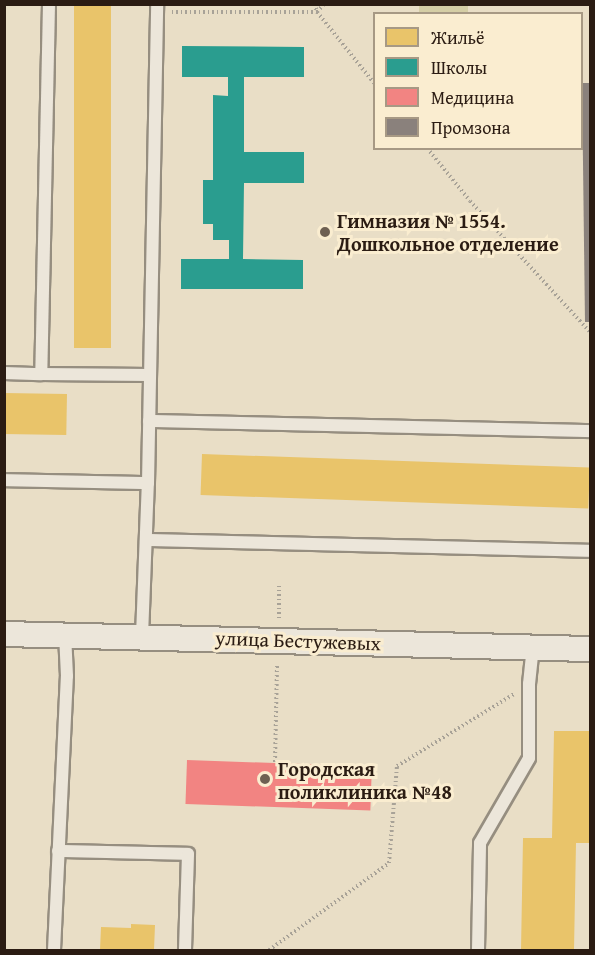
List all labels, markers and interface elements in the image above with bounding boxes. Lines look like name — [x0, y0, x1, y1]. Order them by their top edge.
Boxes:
legend — [373, 12, 583, 150]
text: Жильё — [431, 24, 485, 51]
text: Школы — [431, 54, 487, 81]
text: Медицина — [431, 84, 514, 111]
text: Промзона — [431, 114, 510, 141]
place label: Гимназия № 1554. Дошкольное отделение — [337, 208, 559, 255]
marker: Гимназия № 1554. Дошкольное отделение — [318, 225, 332, 239]
street label: улица Бестужевых — [215, 625, 381, 655]
place label: Городская поликлиника №48 — [278, 756, 452, 803]
marker: Городская поликлиника №48 — [256, 770, 274, 788]

